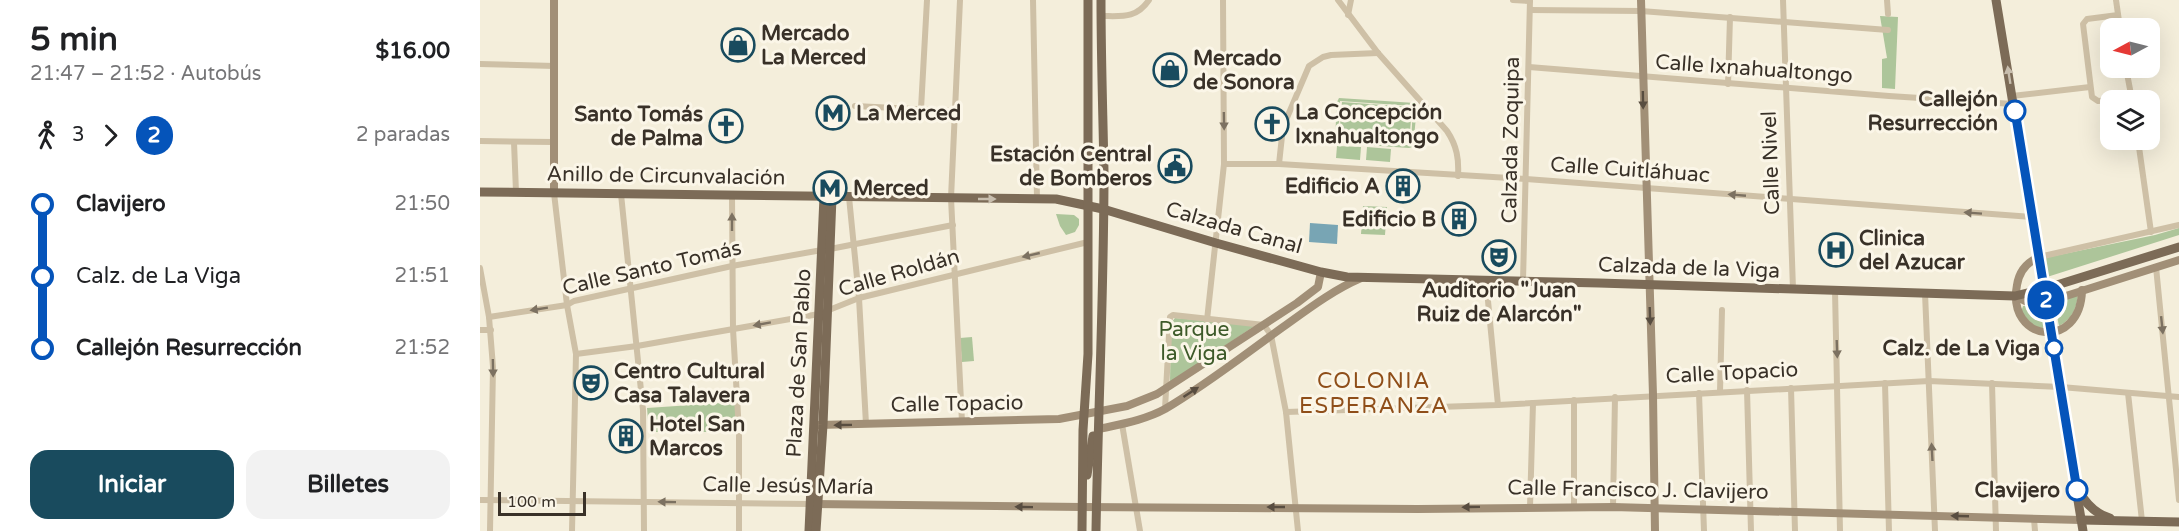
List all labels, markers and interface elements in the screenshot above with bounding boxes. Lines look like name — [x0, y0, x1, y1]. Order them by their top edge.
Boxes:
north arrow — [2100, 18, 2160, 78]
map controls — [2100, 18, 2160, 150]
text: 5 min — [30, 20, 118, 59]
place label: Mercado La Merced — [761, 21, 866, 70]
shop icon: Mercado La Merced — [720, 27, 756, 63]
text: $16.00 — [375, 38, 450, 64]
place label: Mercado de Sonora — [1193, 46, 1295, 95]
street label: Calle Ixnahualtongo — [1654, 50, 1854, 88]
shop icon: Mercado de Sonora — [1152, 52, 1188, 88]
street label: Calzada Zoquipa — [1497, 56, 1525, 224]
text: 21:47 – 21:52 · Autobús — [30, 62, 261, 86]
one-way arrow — [2004, 65, 2013, 84]
place label: Callejón Resurrección — [1868, 87, 1998, 136]
button: layers — [2100, 90, 2160, 150]
one-way arrow — [1639, 91, 1648, 110]
metro station icon: La Merced — [815, 95, 851, 131]
place label: La Concepción Ixnahualtongo — [1295, 100, 1442, 149]
marker: Callejón Resurrección — [2004, 100, 2026, 122]
place label: La Merced — [856, 101, 961, 126]
place label: Santo Tomás de Palma — [574, 102, 703, 151]
church icon: La Concepción Ixnahualtongo — [1254, 106, 1290, 142]
church icon: Santo Tomás de Palma — [708, 108, 744, 144]
street label: Calle Nivel — [1757, 111, 1785, 215]
one-way arrow — [1219, 112, 1229, 131]
icon: walk — [30, 119, 63, 152]
icon: forward — [94, 119, 127, 152]
text: 3 — [72, 123, 85, 147]
text: 2 — [148, 123, 161, 148]
text: 2 paradas — [356, 123, 450, 147]
place label: Estación Central de Bomberos — [990, 142, 1152, 191]
public building icon: Estación Central de Bomberos — [1157, 148, 1193, 184]
street label: Calle Cuitláhuac — [1549, 152, 1711, 188]
street label: Anillo de Circunvalación — [546, 161, 786, 191]
building icon: Edificio A — [1385, 168, 1421, 204]
metro station icon: Merced — [812, 170, 848, 206]
place label: Edificio A — [1285, 174, 1380, 199]
place label: Merced — [853, 176, 929, 201]
one-way arrow — [1728, 190, 1747, 200]
text: Clavijero — [76, 191, 166, 217]
text: 21:50 — [395, 192, 450, 216]
one-way arrow — [978, 194, 997, 204]
street label: Calzada Canal — [1163, 197, 1305, 259]
building icon: Edificio B — [1441, 201, 1477, 237]
place label: Edificio B — [1342, 207, 1436, 232]
one-way arrow — [1964, 208, 1983, 217]
one-way arrow — [727, 212, 737, 231]
place label: Clinica del Azucar — [1859, 226, 1966, 275]
hospital icon: Clinica del Azucar — [1818, 232, 1854, 268]
street label: Calle Santo Tomás — [560, 235, 744, 301]
theatre icon: Auditorio "Juan Ruiz de Alarcón" — [1481, 239, 1517, 275]
street label: Calle Roldán — [835, 244, 963, 302]
one-way arrow — [1022, 251, 1041, 261]
street label: Calzada de la Viga — [1598, 252, 1780, 284]
text: Calz. de La Viga — [76, 263, 241, 289]
text: 21:51 — [395, 264, 450, 288]
street label: Plaza de San Pablo — [782, 268, 816, 458]
place label: Auditorio "Juan Ruiz de Alarcón" — [1416, 278, 1582, 327]
line badge: 2 — [2026, 280, 2066, 320]
text: 2 — [2039, 288, 2053, 313]
one-way arrow — [529, 305, 548, 314]
one-way arrow — [1645, 307, 1654, 326]
one-way arrow — [2157, 316, 2167, 335]
park label: Parque la Viga — [1158, 317, 1230, 366]
one-way arrow — [752, 320, 771, 329]
text: Callejón Resurrección — [76, 335, 302, 361]
text: 21:52 — [395, 336, 450, 360]
place label: Calz. de La Viga — [1882, 336, 2040, 361]
one-way arrow — [1832, 339, 1842, 358]
marker: Calz. de La Viga — [2045, 339, 2063, 357]
street label: Calle Topacio — [1665, 357, 1799, 389]
one-way arrow — [488, 358, 497, 377]
place label: Centro Cultural Casa Talavera — [614, 359, 765, 408]
theatre icon: Centro Cultural Casa Talavera — [573, 365, 609, 401]
district label: COLONIA ESPERANZA — [1299, 368, 1449, 419]
one-way arrow — [1183, 386, 1199, 397]
street label: Calle Topacio — [890, 390, 1024, 418]
place label: Hotel San Marcos — [649, 412, 745, 461]
building icon: Hotel San Marcos — [608, 418, 644, 454]
one-way arrow — [834, 420, 853, 430]
one-way arrow — [1927, 442, 1937, 461]
button: Iniciar — [30, 450, 234, 519]
button: Billetes — [246, 450, 450, 519]
street label: Calle Jesús María — [702, 472, 874, 500]
street label: Calle Francisco J. Clavijero — [1507, 475, 1769, 505]
place label: Clavijero — [1974, 478, 2060, 503]
marker: Clavijero — [2066, 479, 2088, 501]
scale bar — [498, 489, 586, 516]
text: 100 m — [507, 492, 556, 512]
one-way arrow — [657, 497, 676, 507]
one-way arrow — [1014, 502, 1033, 512]
one-way arrow — [1266, 502, 1285, 512]
one-way arrow — [1461, 503, 1480, 512]
one-way arrow — [1950, 512, 1969, 521]

